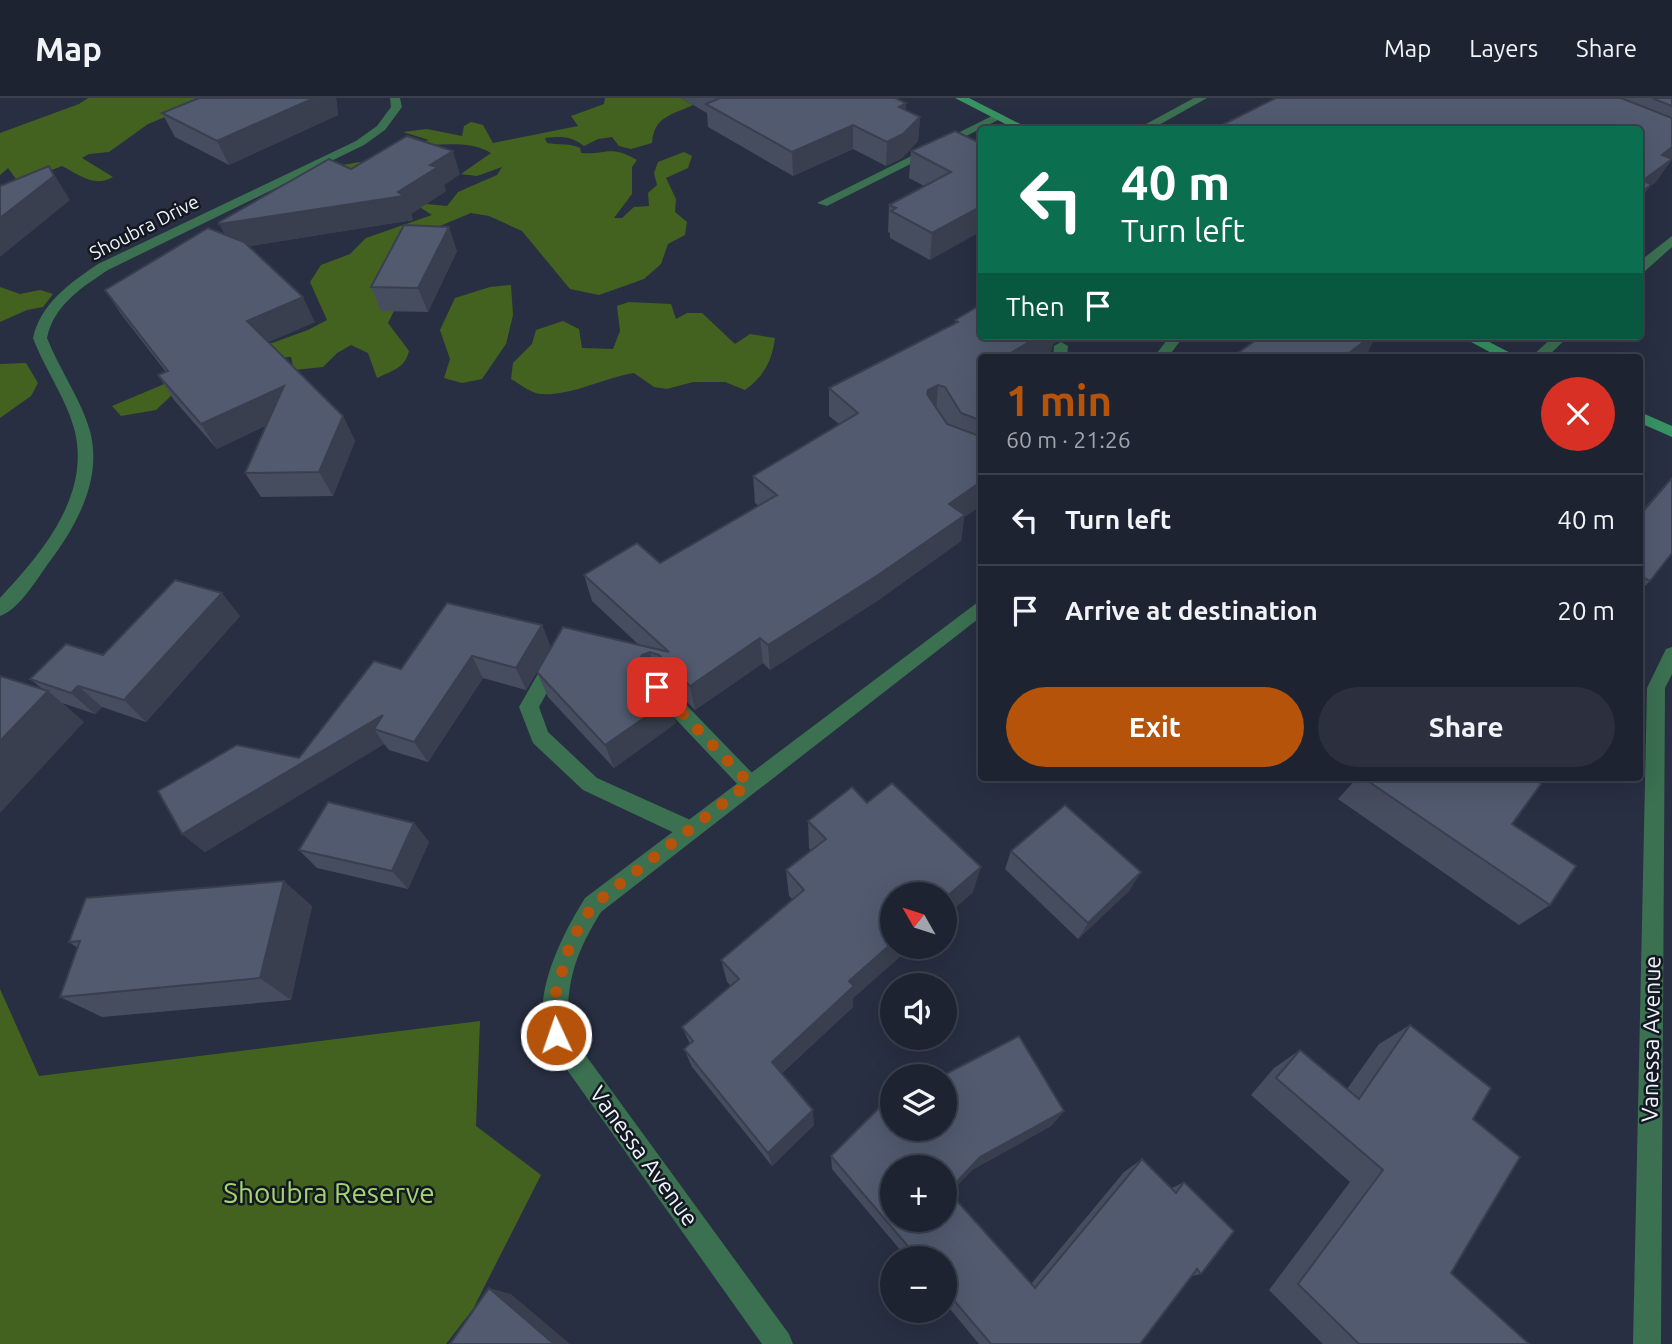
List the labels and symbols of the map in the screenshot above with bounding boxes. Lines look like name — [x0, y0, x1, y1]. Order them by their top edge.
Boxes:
street label: Shoubra Drive — [85, 190, 203, 264]
pin — [627, 657, 687, 717]
north arrow — [880, 882, 957, 959]
street label: Vanessa Avenue — [1637, 956, 1664, 1122]
position arrow — [519, 998, 593, 1072]
street label: Vanessa Avenue — [585, 1081, 703, 1230]
park label: Shoubra Reserve — [223, 1177, 435, 1208]

